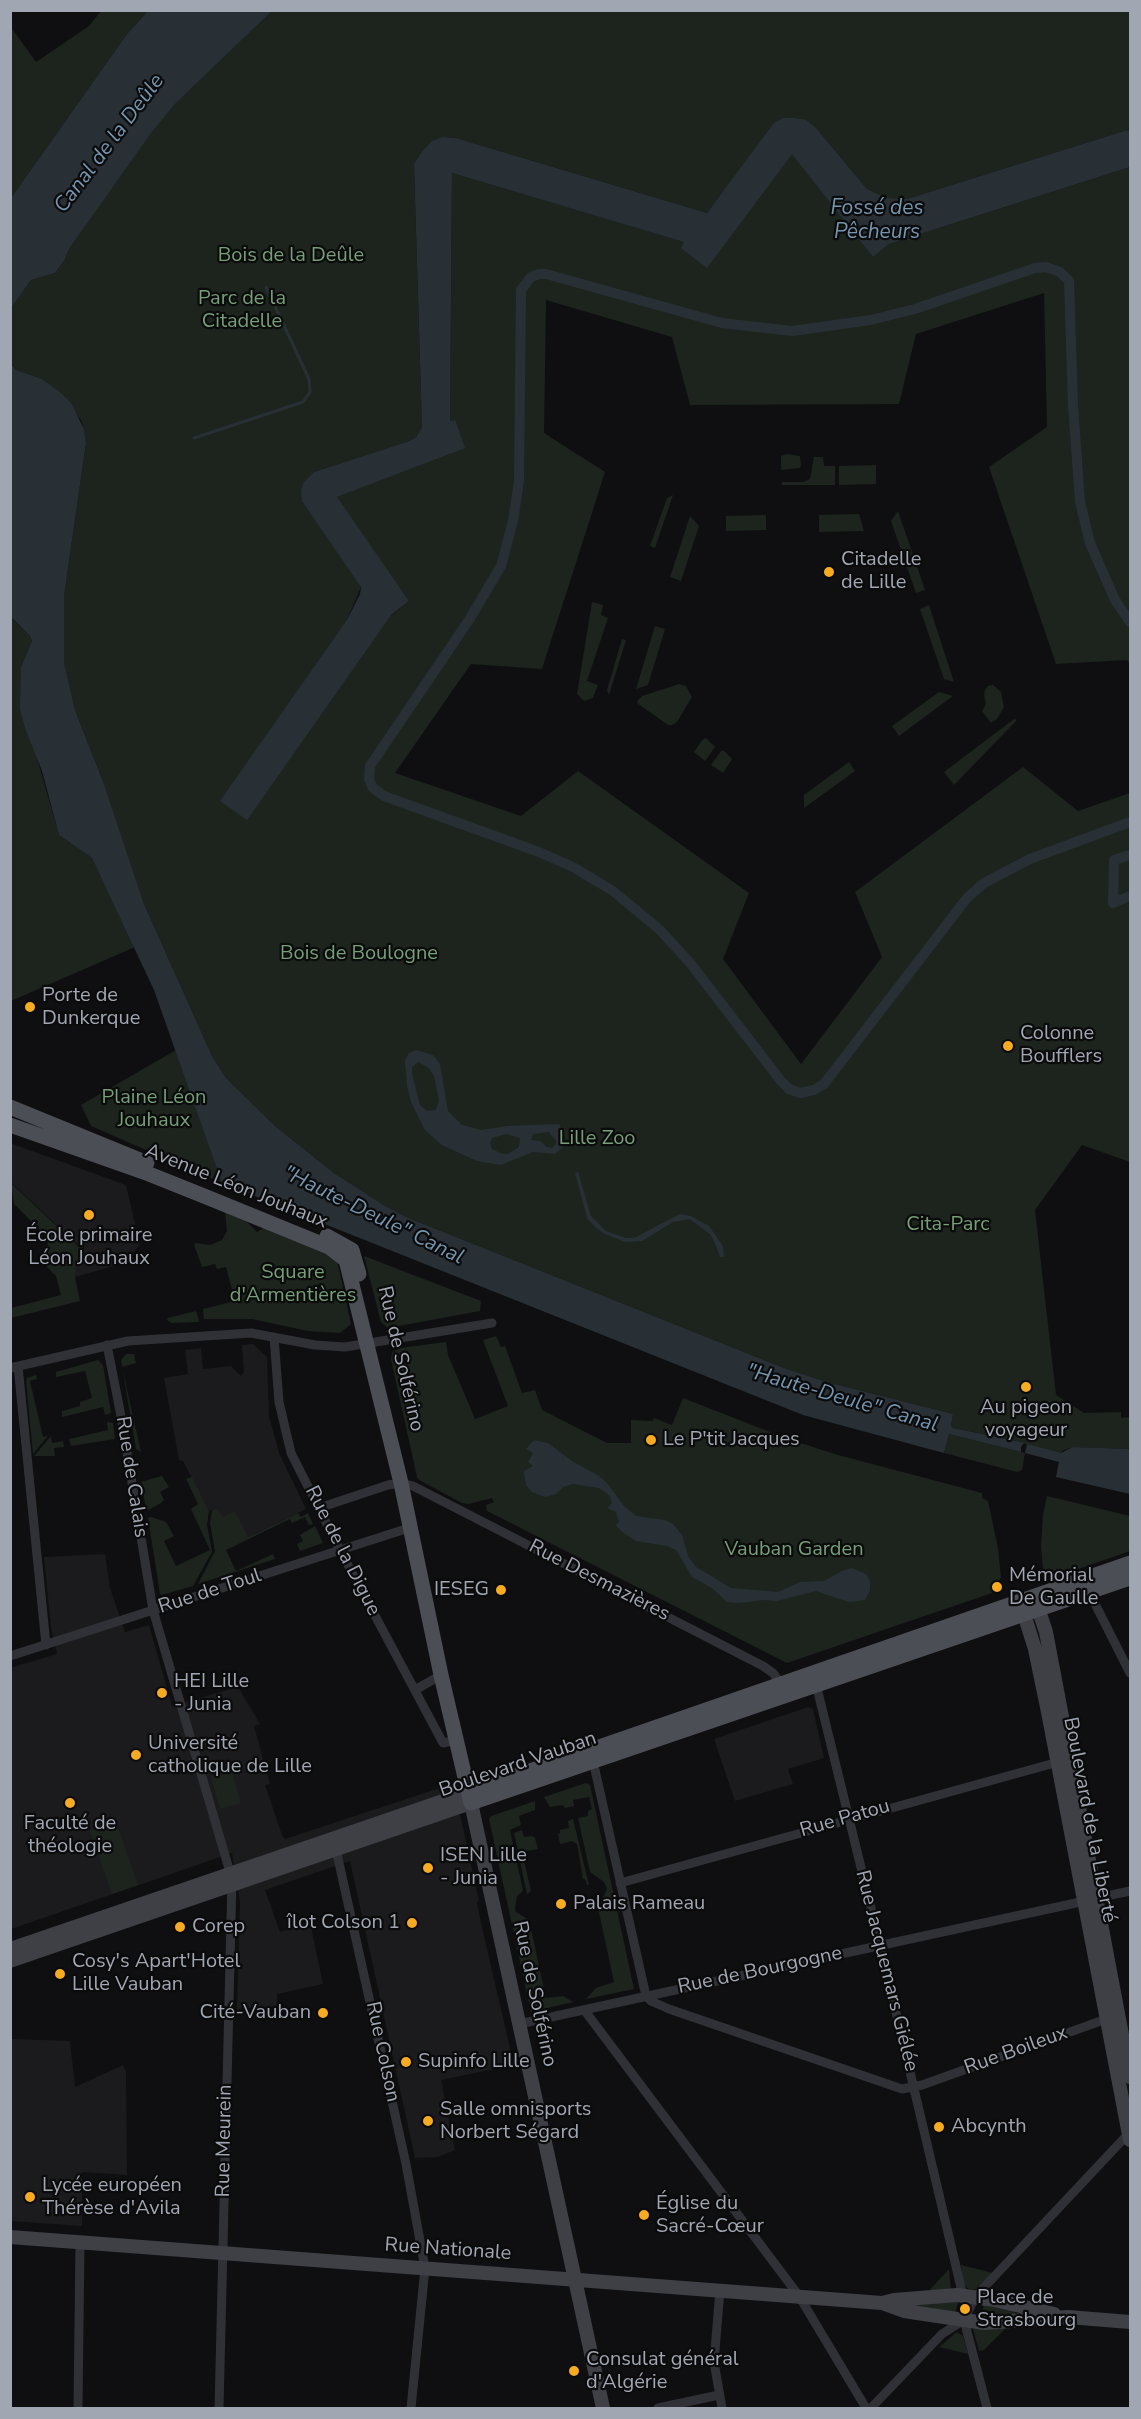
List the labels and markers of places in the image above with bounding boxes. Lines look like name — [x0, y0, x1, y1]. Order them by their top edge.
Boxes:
place label: Citadelle de Lille — [841, 548, 921, 595]
marker: Citadelle de Lille — [822, 565, 836, 579]
place label: Porte de Dunkerque — [42, 984, 140, 1031]
marker: Porte de Dunkerque — [23, 1000, 37, 1014]
place label: Colonne Boufflers — [1020, 1022, 1102, 1069]
marker: Colonne Boufflers — [1001, 1039, 1015, 1053]
marker: École primaire Léon Jouhaux — [82, 1208, 96, 1222]
place label: École primaire Léon Jouhaux — [26, 1224, 152, 1271]
marker: Au pigeon voyageur — [1019, 1380, 1033, 1394]
place label: Au pigeon voyageur — [980, 1396, 1072, 1443]
place label: Le P'tit Jacques — [663, 1428, 800, 1452]
marker: Le P'tit Jacques — [644, 1433, 658, 1447]
place label: Mémorial De Gaulle — [1009, 1564, 1098, 1611]
place label: IESEG — [434, 1578, 489, 1602]
marker: Mémorial De Gaulle — [990, 1580, 1004, 1594]
marker: IESEG — [494, 1583, 508, 1597]
place label: HEI Lille - Junia — [174, 1670, 249, 1717]
marker: HEI Lille - Junia — [155, 1686, 169, 1700]
place label: Université catholique de Lille — [148, 1732, 312, 1779]
marker: Université catholique de Lille — [129, 1748, 143, 1762]
marker: Faculté de théologie — [63, 1796, 77, 1810]
place label: Faculté de théologie — [24, 1812, 116, 1859]
place label: ISEN Lille - Junia — [440, 1844, 527, 1891]
marker: ISEN Lille - Junia — [421, 1861, 435, 1875]
place label: Palais Rameau — [573, 1892, 705, 1916]
marker: Palais Rameau — [554, 1897, 568, 1911]
place label: îlot Colson 1 — [287, 1911, 400, 1935]
place label: Corep — [192, 1915, 245, 1939]
marker: îlot Colson 1 — [405, 1916, 419, 1930]
marker: Corep — [173, 1920, 187, 1934]
place label: Cosy's Apart'Hotel Lille Vauban — [72, 1950, 240, 1997]
marker: Cosy's Apart'Hotel Lille Vauban — [53, 1967, 67, 1981]
place label: Cité-Vauban — [200, 2001, 311, 2025]
marker: Cité-Vauban — [316, 2006, 330, 2020]
place label: Supinfo Lille — [418, 2050, 530, 2074]
marker: Supinfo Lille — [399, 2055, 413, 2069]
place label: Salle omnisports Norbert Ségard — [440, 2098, 591, 2145]
marker: Salle omnisports Norbert Ségard — [421, 2114, 435, 2128]
place label: Abcynth — [951, 2115, 1027, 2139]
marker: Abcynth — [932, 2120, 946, 2134]
place label: Lycée européen Thérèse d'Avila — [42, 2174, 182, 2221]
marker: Lycée européen Thérèse d'Avila — [23, 2190, 37, 2204]
place label: Église du Sacré-Cœur — [656, 2192, 764, 2239]
marker: Église du Sacré-Cœur — [637, 2208, 651, 2222]
place label: Place de Strasbourg — [977, 2286, 1076, 2333]
marker: Place de Strasbourg — [958, 2302, 972, 2316]
place label: Consulat général d'Algérie — [586, 2348, 739, 2395]
marker: Consulat général d'Algérie — [567, 2364, 581, 2378]

